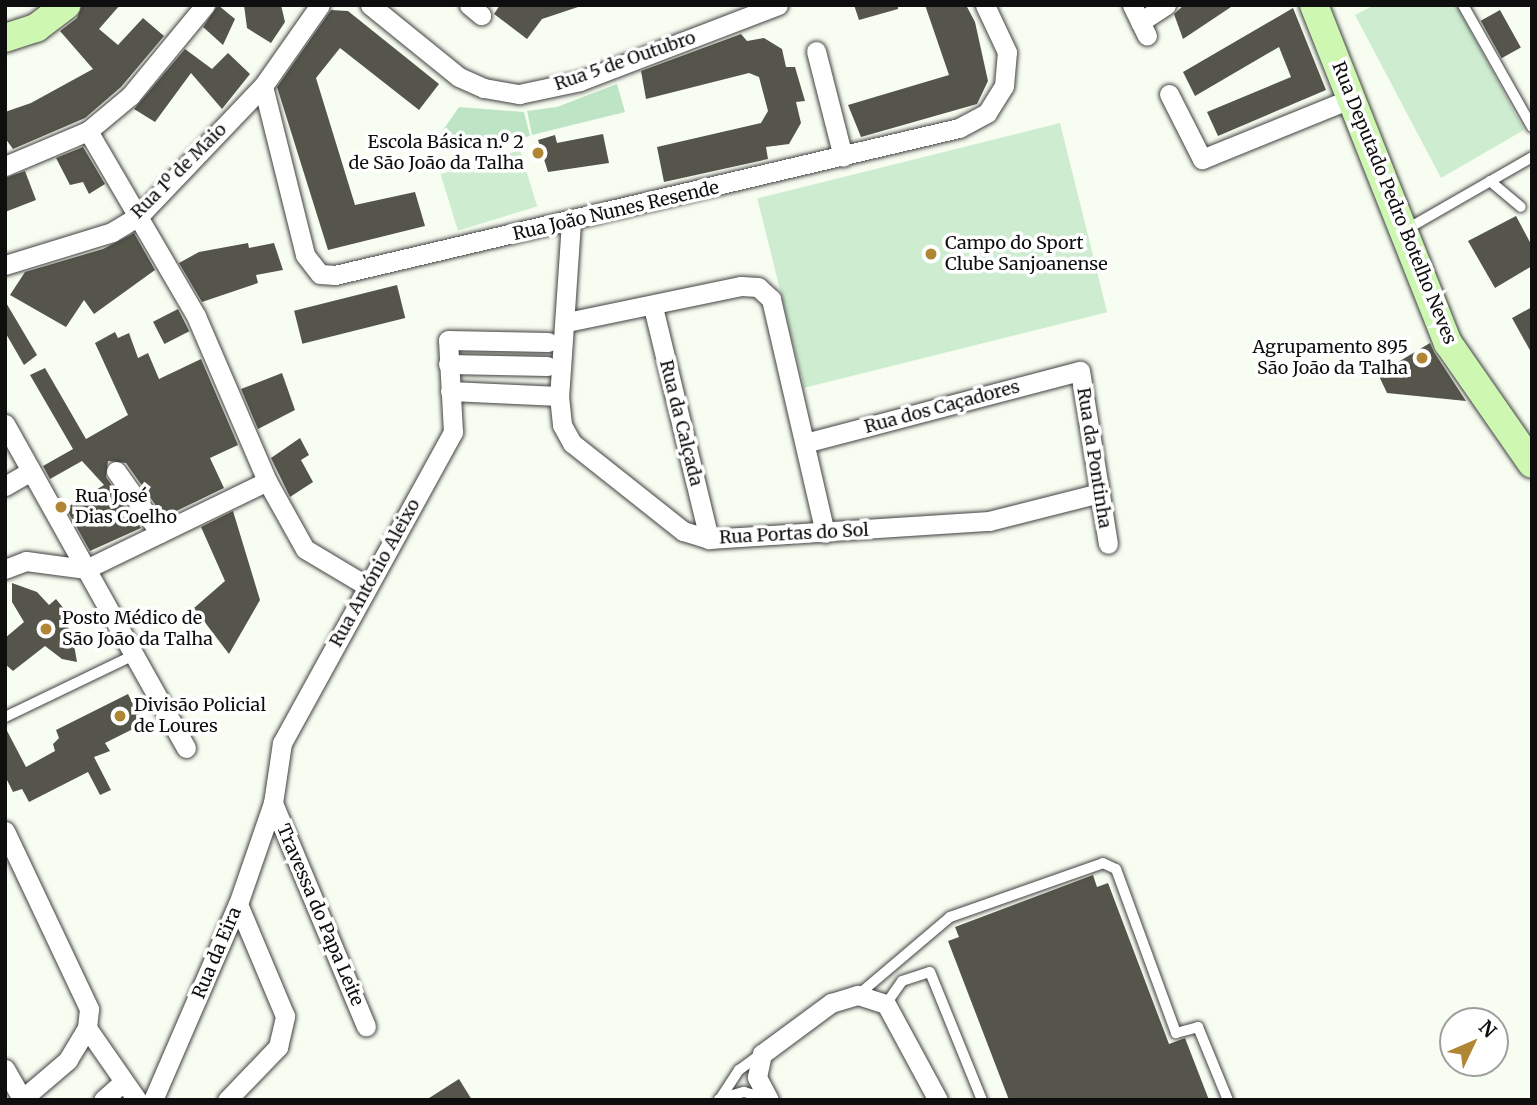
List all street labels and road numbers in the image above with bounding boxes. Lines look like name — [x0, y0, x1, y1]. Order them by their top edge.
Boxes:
street label: Rua 5 de Outubro — [551, 27, 699, 95]
street label: Rua Deputado Pedro Botelho Neves — [1327, 59, 1461, 347]
street label: Rua 1º de Maio — [127, 119, 231, 223]
street label: Rua João Nunes Resende — [511, 177, 721, 245]
street label: Rua da Calçada — [655, 358, 707, 488]
street label: Rua dos Caçadores — [862, 376, 1022, 438]
street label: Rua da Pontinha — [1072, 386, 1116, 530]
street label: Rua António Aleixo — [325, 495, 425, 651]
street label: Rua Portas do Sol — [719, 519, 869, 549]
street label: Travessa do Papa Leite — [272, 821, 368, 1009]
street label: Rua da Eira — [188, 904, 246, 1002]

